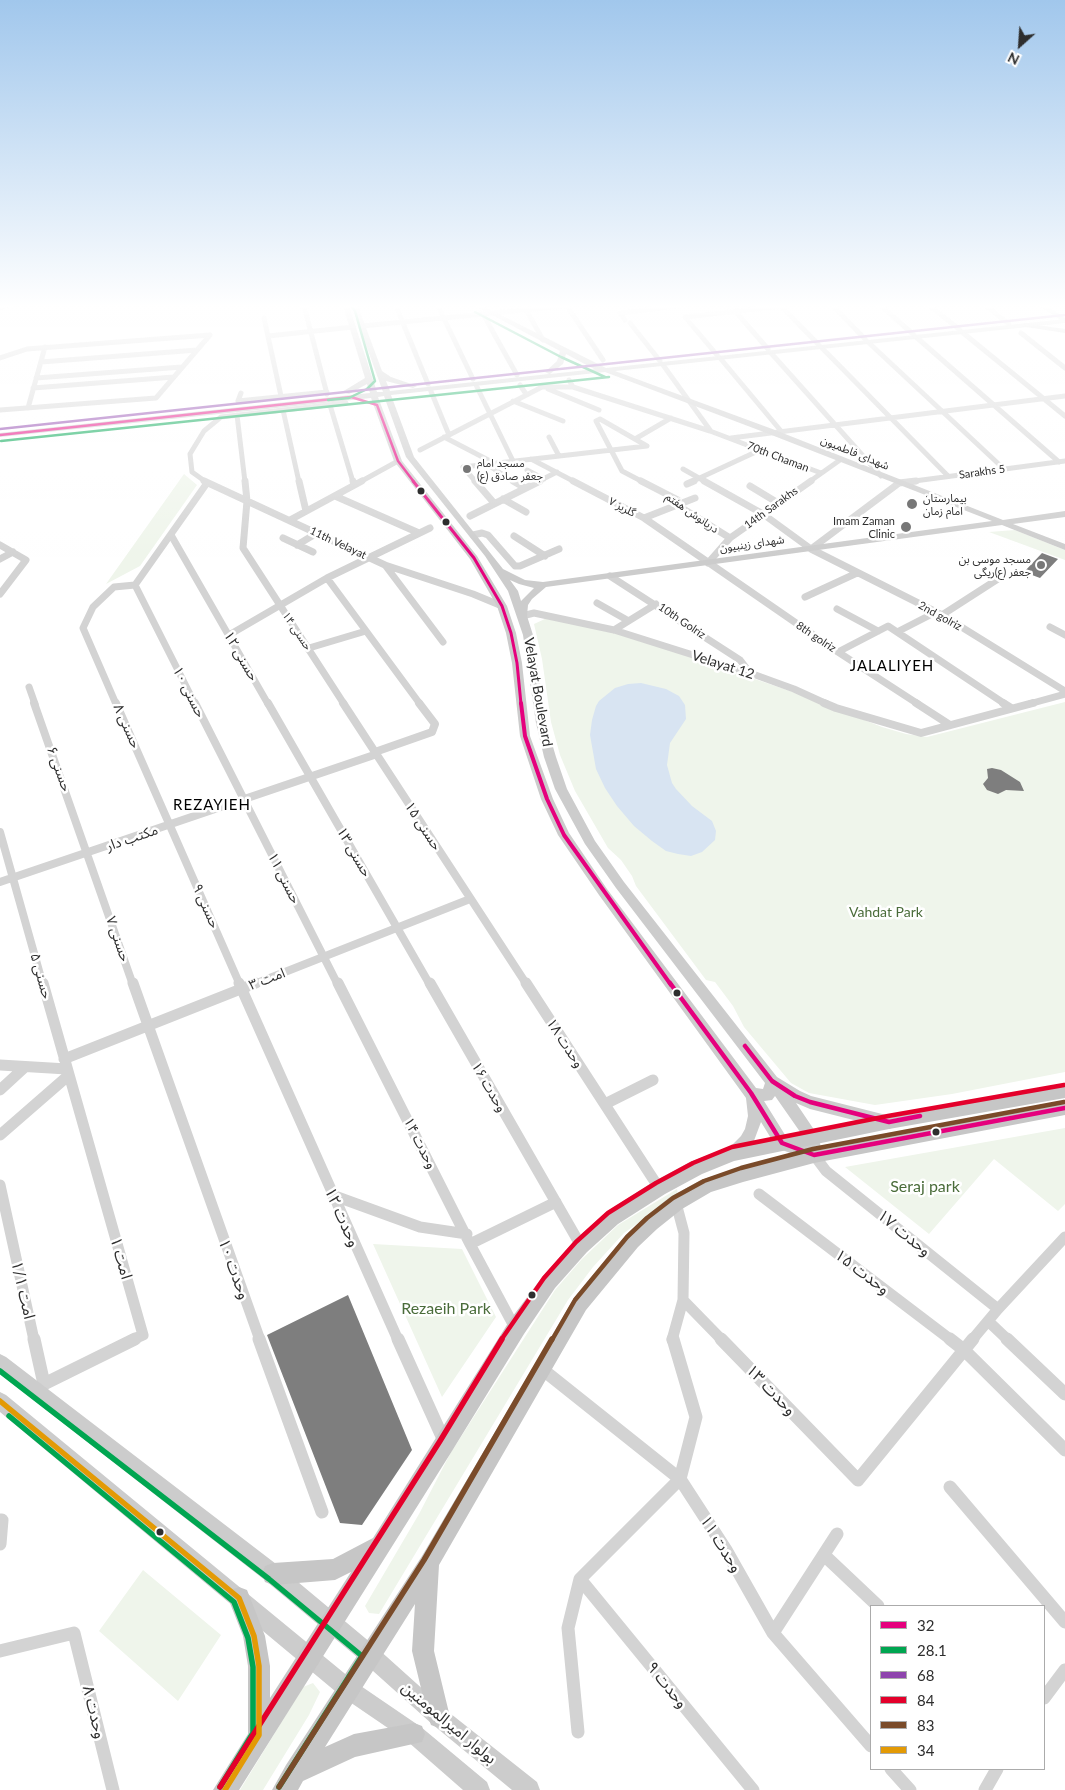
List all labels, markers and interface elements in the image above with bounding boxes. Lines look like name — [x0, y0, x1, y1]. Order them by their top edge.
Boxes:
north arrow — [995, 20, 1045, 70]
text: N — [1005, 49, 1022, 69]
street label: شهدای فاطمیون — [819, 433, 891, 473]
street label: 70th Chaman — [745, 439, 811, 475]
place label: مسجد امام جعفر صادق (ع) — [477, 456, 543, 482]
street label: Sarakhs 5 — [958, 462, 1006, 482]
marker: مسجد امام جعفر صادق (ع) — [461, 463, 473, 475]
street label: 14th Sarakhs — [742, 484, 800, 532]
unlabelled marker — [416, 486, 426, 496]
street label: دریانوش هفتم — [663, 490, 721, 536]
place label: بیمارستان امام زمان — [923, 491, 967, 517]
street label: گلریز ۷ — [606, 494, 638, 520]
marker: بیمارستان امام زمان — [905, 497, 919, 511]
place label: Imam Zaman Clinic — [833, 514, 895, 540]
unlabelled marker — [441, 517, 451, 527]
marker: Imam Zaman Clinic — [899, 520, 913, 534]
street label: 11th Velayat — [308, 524, 368, 562]
street label: شهدای زینبیون — [719, 533, 785, 555]
place label: مسجد موسی بن جعفر (ع)ریگی — [959, 552, 1031, 578]
marker: مسجد موسی بن جعفر (ع)ریگی — [1035, 559, 1047, 571]
street label: 2nd golriz — [916, 599, 964, 633]
street label: 10th Golriz — [656, 600, 708, 642]
street label: حسنی ۱۴ — [279, 609, 315, 653]
street label: 8th golriz — [794, 619, 838, 655]
street label: حسنی ۱۲ — [220, 628, 262, 684]
street label: Velayat Boulevard — [520, 636, 556, 748]
street label: Velayat 12 — [690, 647, 756, 683]
district label: JALALIYEH — [849, 657, 935, 675]
street label: حسنی ۱۰ — [169, 664, 209, 720]
street label: حسنی ۸ — [110, 701, 144, 751]
street label: حسنی ۶ — [43, 744, 75, 794]
district label: REZAYIEH — [172, 796, 252, 814]
street label: حسنی ۱۵ — [401, 798, 445, 854]
street label: مکتب دار — [104, 821, 160, 855]
street label: حسنی ۱۳ — [333, 824, 375, 880]
street label: حسنی ۱۱ — [264, 850, 304, 906]
street label: حسنی ۹ — [189, 881, 223, 931]
park label: Vahdat Park — [849, 904, 923, 920]
street label: حسنی ۷ — [102, 914, 134, 964]
street label: حسنی ۵ — [26, 951, 56, 1001]
street label: امت ۳ — [246, 964, 288, 994]
unlabelled marker — [672, 988, 682, 998]
street label: وحدت ۱۸ — [543, 1015, 587, 1071]
street label: وحدت ۱۶ — [468, 1059, 510, 1115]
street label: وحدت ۱۴ — [400, 1114, 440, 1172]
unlabelled marker — [931, 1127, 941, 1137]
park label: Seraj park — [890, 1177, 960, 1197]
street label: وحدت ۱۲ — [320, 1184, 364, 1250]
street label: وحدت ۱۷ — [873, 1206, 935, 1260]
street label: امت ۱ — [106, 1235, 136, 1281]
street label: وحدت ۱۰ — [214, 1236, 254, 1302]
street label: وحدت ۱۵ — [831, 1245, 893, 1299]
street label: امت ۱/۱ — [7, 1259, 39, 1321]
unlabelled marker — [527, 1290, 537, 1300]
park label: Rezaeih Park — [401, 1299, 491, 1319]
street label: وحدت ۱۳ — [742, 1361, 800, 1419]
street label: وحدت ۱۱ — [696, 1512, 746, 1576]
unlabelled marker — [155, 1527, 165, 1537]
legend — [870, 1605, 1045, 1770]
text: 32 — [917, 1616, 934, 1634]
text: 28.1 — [917, 1641, 947, 1659]
street label: وحدت ۹ — [642, 1658, 692, 1712]
text: 68 — [917, 1666, 934, 1684]
street label: بولوار امیرالمومنین — [398, 1678, 500, 1768]
street label: وحدت ۸ — [78, 1683, 110, 1741]
text: 84 — [917, 1691, 934, 1709]
text: 83 — [917, 1716, 934, 1734]
text: 34 — [917, 1741, 934, 1759]

